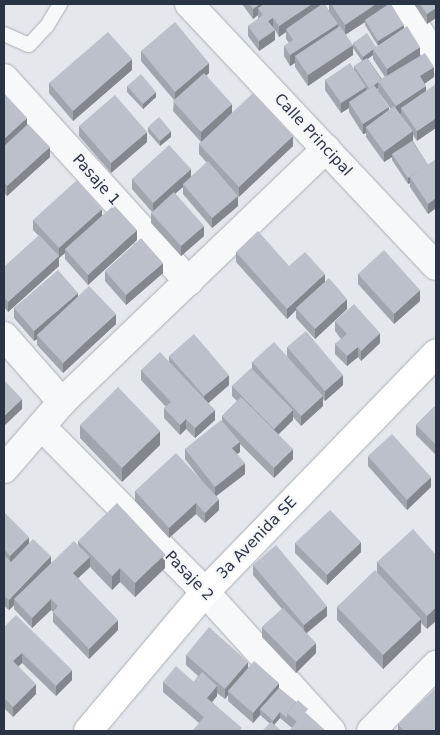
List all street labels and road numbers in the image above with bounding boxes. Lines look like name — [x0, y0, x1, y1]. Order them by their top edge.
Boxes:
street label: Calle Principal — [270, 90, 356, 180]
street label: Pasaje 1 — [68, 151, 124, 209]
street label: 3a Avenida SE — [213, 493, 301, 583]
street label: Pasaje 2 — [161, 547, 217, 605]

